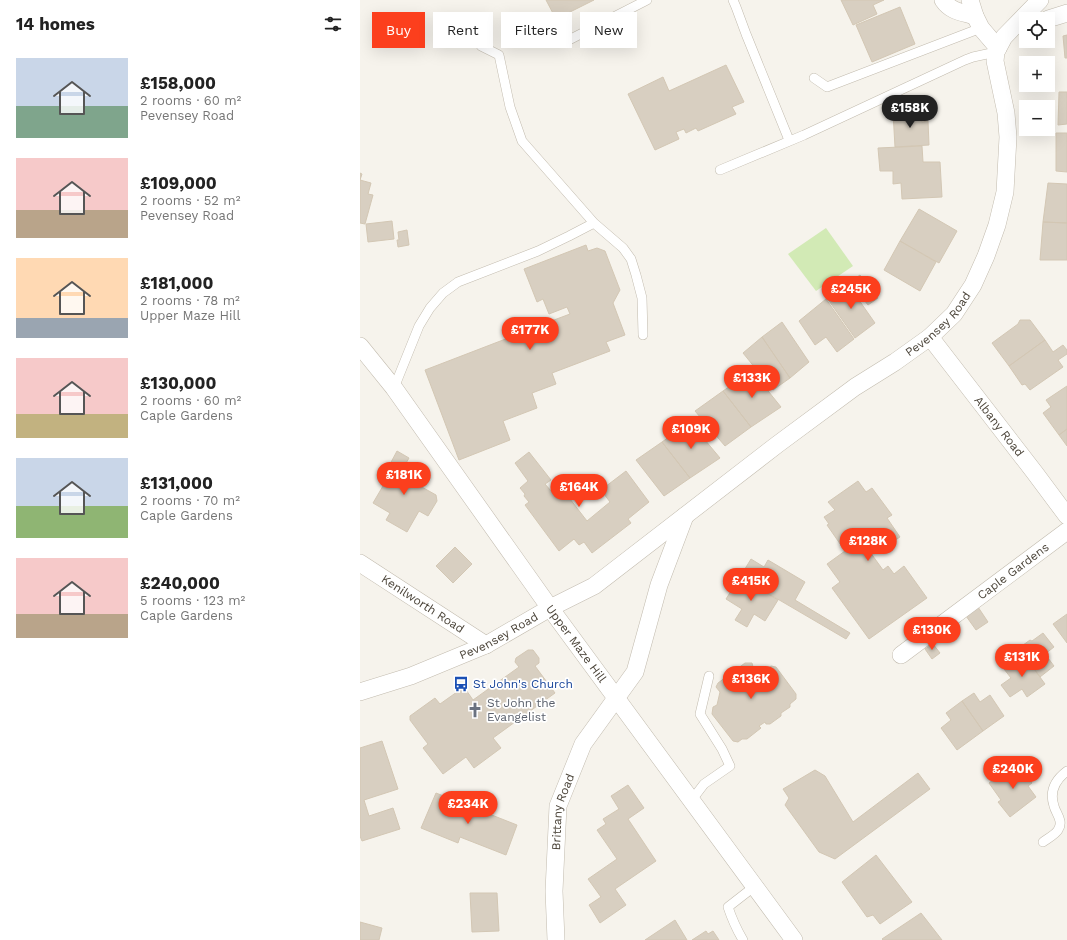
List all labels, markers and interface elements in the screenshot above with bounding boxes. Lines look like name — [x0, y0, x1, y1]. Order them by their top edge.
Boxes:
chip: Buy — [372, 12, 425, 48]
chip: Rent — [433, 12, 493, 48]
chip: Filters — [501, 12, 572, 48]
chip: New — [580, 12, 637, 48]
map controls — [1019, 12, 1055, 136]
button: locate — [1019, 12, 1055, 48]
icon: filters — [322, 13, 344, 35]
text: 14 homes — [16, 14, 95, 34]
button: + — [1019, 56, 1055, 92]
text: £158,000 — [140, 73, 216, 93]
icon: home — [48, 74, 96, 122]
text: 2 rooms · 60 m² — [140, 93, 241, 108]
pin: £158K — [882, 95, 938, 129]
text: £158K — [891, 100, 929, 115]
button: − — [1019, 100, 1055, 136]
text: Pevensey Road — [140, 108, 234, 123]
text: £109,000 — [140, 173, 217, 193]
icon: home — [48, 174, 96, 222]
text: 2 rooms · 52 m² — [140, 193, 240, 208]
text: Pevensey Road — [140, 208, 234, 223]
text: £181,000 — [140, 273, 213, 293]
icon: home — [48, 274, 96, 322]
pin: £245K — [823, 276, 879, 310]
text: £245K — [831, 281, 871, 296]
street label: Pevensey Road — [903, 289, 974, 359]
text: 2 rooms · 78 m² — [140, 293, 240, 308]
text: Upper Maze Hill — [140, 308, 241, 323]
pin: £177K — [502, 317, 558, 351]
text: £177K — [511, 322, 549, 337]
pin: £133K — [724, 365, 780, 399]
text: £133K — [733, 370, 771, 385]
text: £130,000 — [140, 373, 216, 393]
icon: home — [48, 374, 96, 422]
text: 2 rooms · 60 m² — [140, 393, 241, 408]
street label: Albany Road — [971, 393, 1027, 459]
text: Caple Gardens — [140, 408, 233, 423]
pin: £109K — [663, 416, 719, 450]
text: £109K — [671, 421, 711, 436]
pin: £181K — [376, 462, 432, 496]
text: £181K — [386, 467, 422, 482]
text: £131,000 — [140, 473, 213, 493]
icon: home — [48, 474, 96, 522]
pin: £164K — [551, 474, 607, 508]
text: £164K — [559, 479, 599, 494]
text: 2 rooms · 70 m² — [140, 493, 240, 508]
text: Caple Gardens — [140, 508, 233, 523]
pin: £128K — [840, 528, 896, 562]
text: £128K — [849, 533, 887, 548]
street label: Caple Gardens — [975, 540, 1052, 602]
pin: £415K — [723, 568, 779, 602]
street label: Kenilworth Road — [379, 572, 467, 636]
text: £240,000 — [140, 573, 220, 593]
text: £415K — [732, 573, 770, 588]
icon: home — [48, 574, 96, 622]
text: 5 rooms · 123 m² — [140, 593, 245, 608]
street label: Upper Maze Hill — [543, 602, 610, 685]
text: Caple Gardens — [140, 608, 233, 623]
street label: Pevensey Road — [457, 609, 540, 662]
pin: £130K — [904, 617, 960, 651]
text: £130K — [913, 622, 951, 637]
pin: £131K — [994, 644, 1050, 678]
text: £131K — [1004, 649, 1040, 664]
pin: £136K — [723, 666, 779, 700]
text: £136K — [732, 671, 770, 686]
bus stop icon: St John's Church — [452, 675, 470, 693]
place label: St John's Church — [473, 677, 573, 691]
place label: St John the Evangelist — [487, 696, 556, 724]
church icon: St John the Evangelist — [466, 701, 484, 719]
pin: £240K — [985, 756, 1041, 790]
text: £240K — [992, 761, 1034, 776]
street label: Brittany Road — [549, 772, 577, 851]
pin: £234K — [440, 791, 496, 825]
text: £234K — [448, 796, 488, 811]

